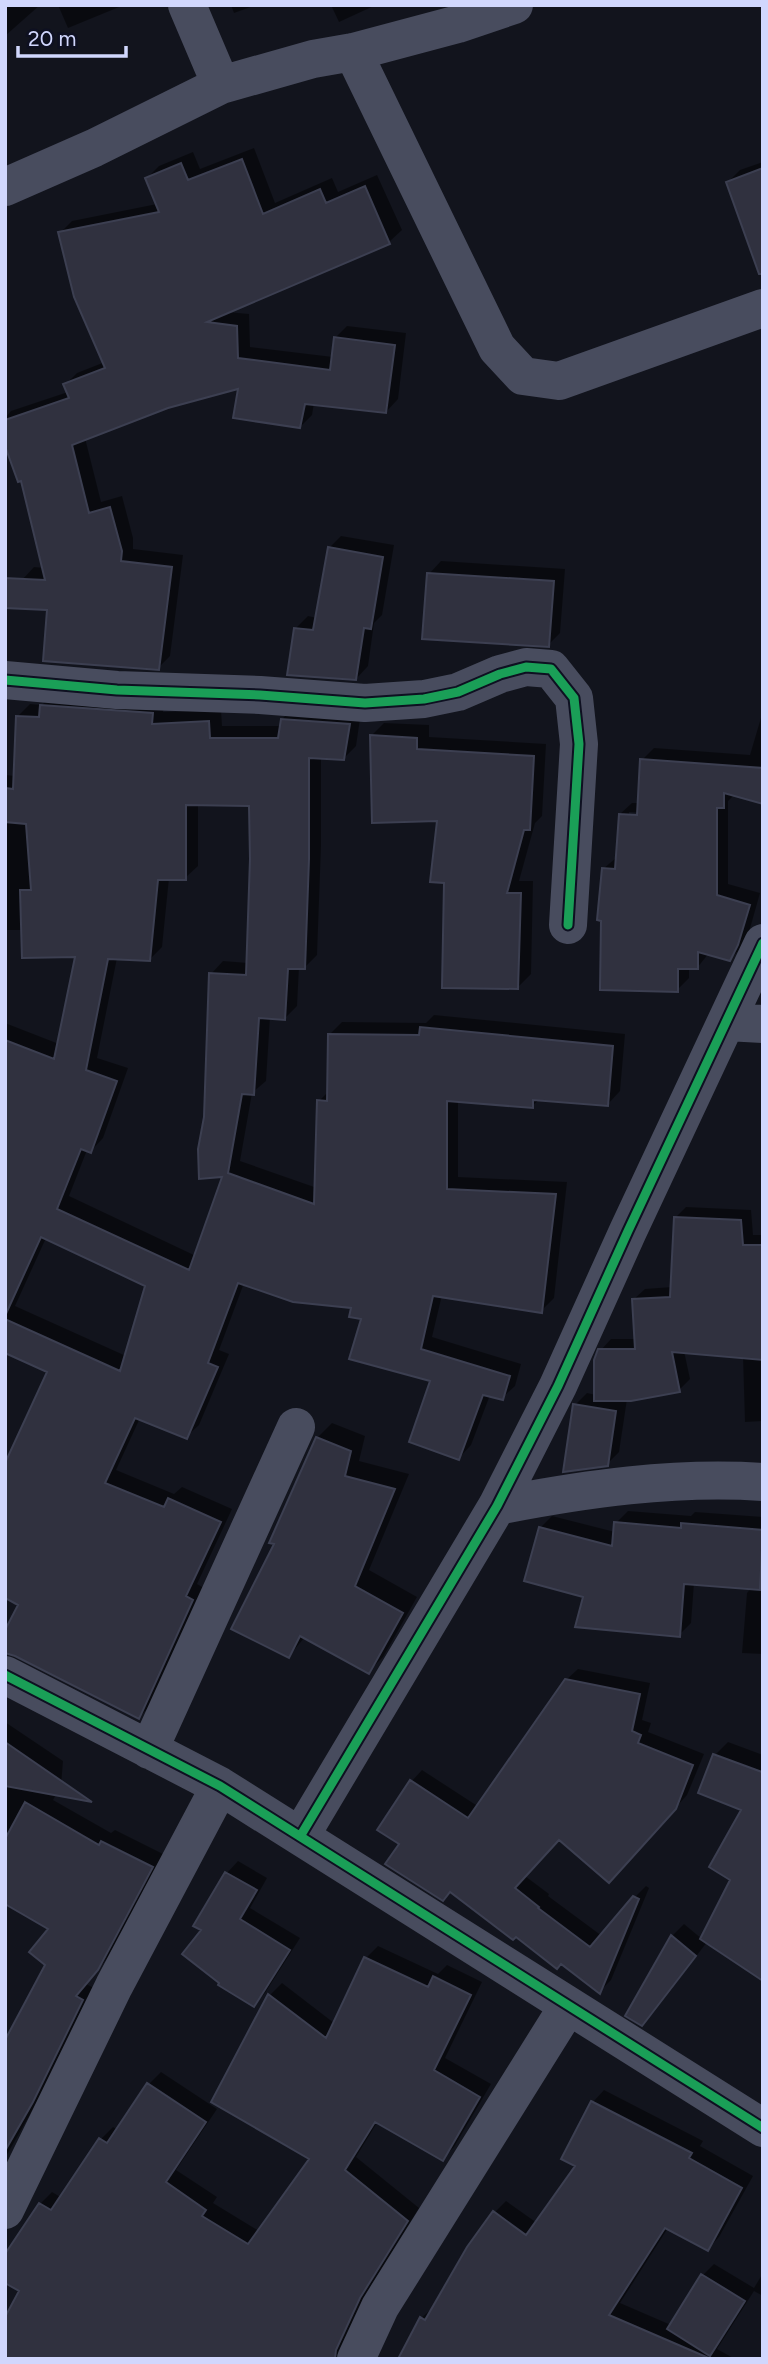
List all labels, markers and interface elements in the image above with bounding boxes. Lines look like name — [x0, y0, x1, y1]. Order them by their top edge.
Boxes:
scale bar — [18, 14, 126, 58]
text: 20 m — [28, 26, 76, 51]

